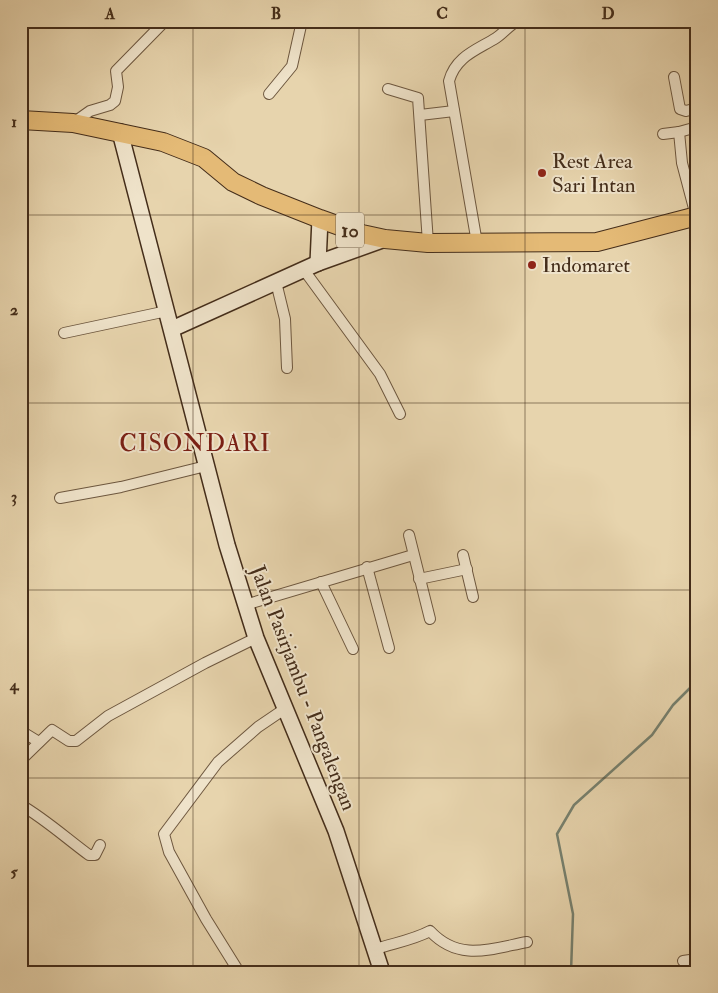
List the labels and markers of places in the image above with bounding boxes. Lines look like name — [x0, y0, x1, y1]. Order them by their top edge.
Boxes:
place label: Rest Area Sari Intan — [552, 148, 636, 199]
marker: Rest Area Sari Intan — [536, 167, 548, 179]
place label: Indomaret — [542, 252, 630, 279]
marker: Indomaret — [526, 259, 538, 271]

